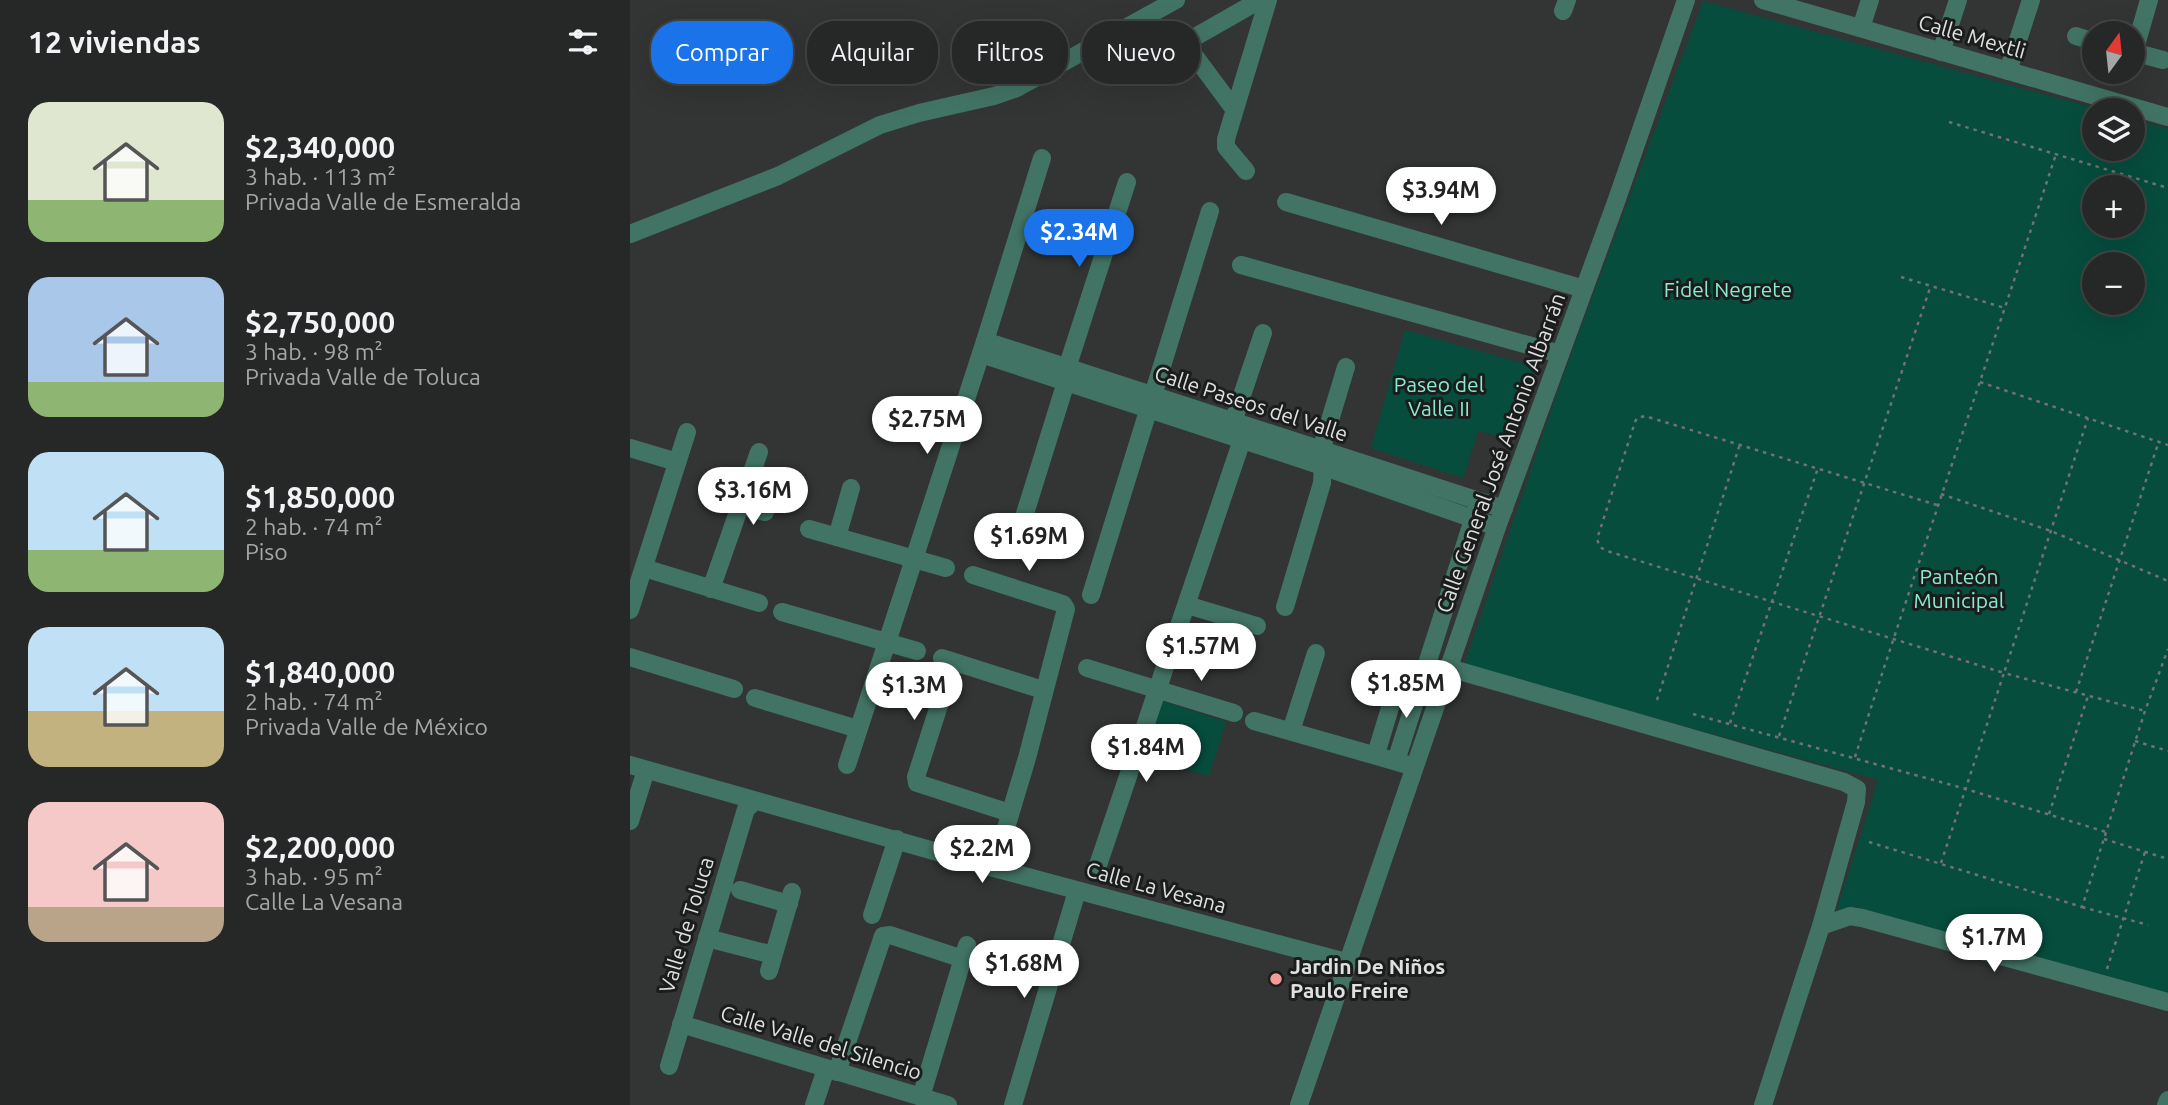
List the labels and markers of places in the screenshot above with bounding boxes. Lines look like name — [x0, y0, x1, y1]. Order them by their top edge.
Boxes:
pin: $3.94M — [1384, 168, 1498, 227]
pin: $2.34M — [1022, 210, 1136, 269]
pin: $2.75M — [870, 396, 984, 456]
pin: $3.16M — [696, 468, 810, 527]
pin: $1.69M — [972, 514, 1086, 573]
pin: $1.57M — [1144, 624, 1258, 683]
pin: $1.85M — [1349, 660, 1463, 720]
pin: $1.3M — [865, 662, 963, 722]
pin: $1.84M — [1089, 724, 1203, 784]
pin: $2.2M — [933, 826, 1031, 885]
pin: $1.7M — [1945, 914, 2043, 974]
pin: $1.68M — [967, 940, 1081, 1000]
place label: Jardin De Niños Paulo Freire — [1290, 954, 1445, 1002]
marker: Jardin De Niños Paulo Freire — [1268, 971, 1284, 987]

